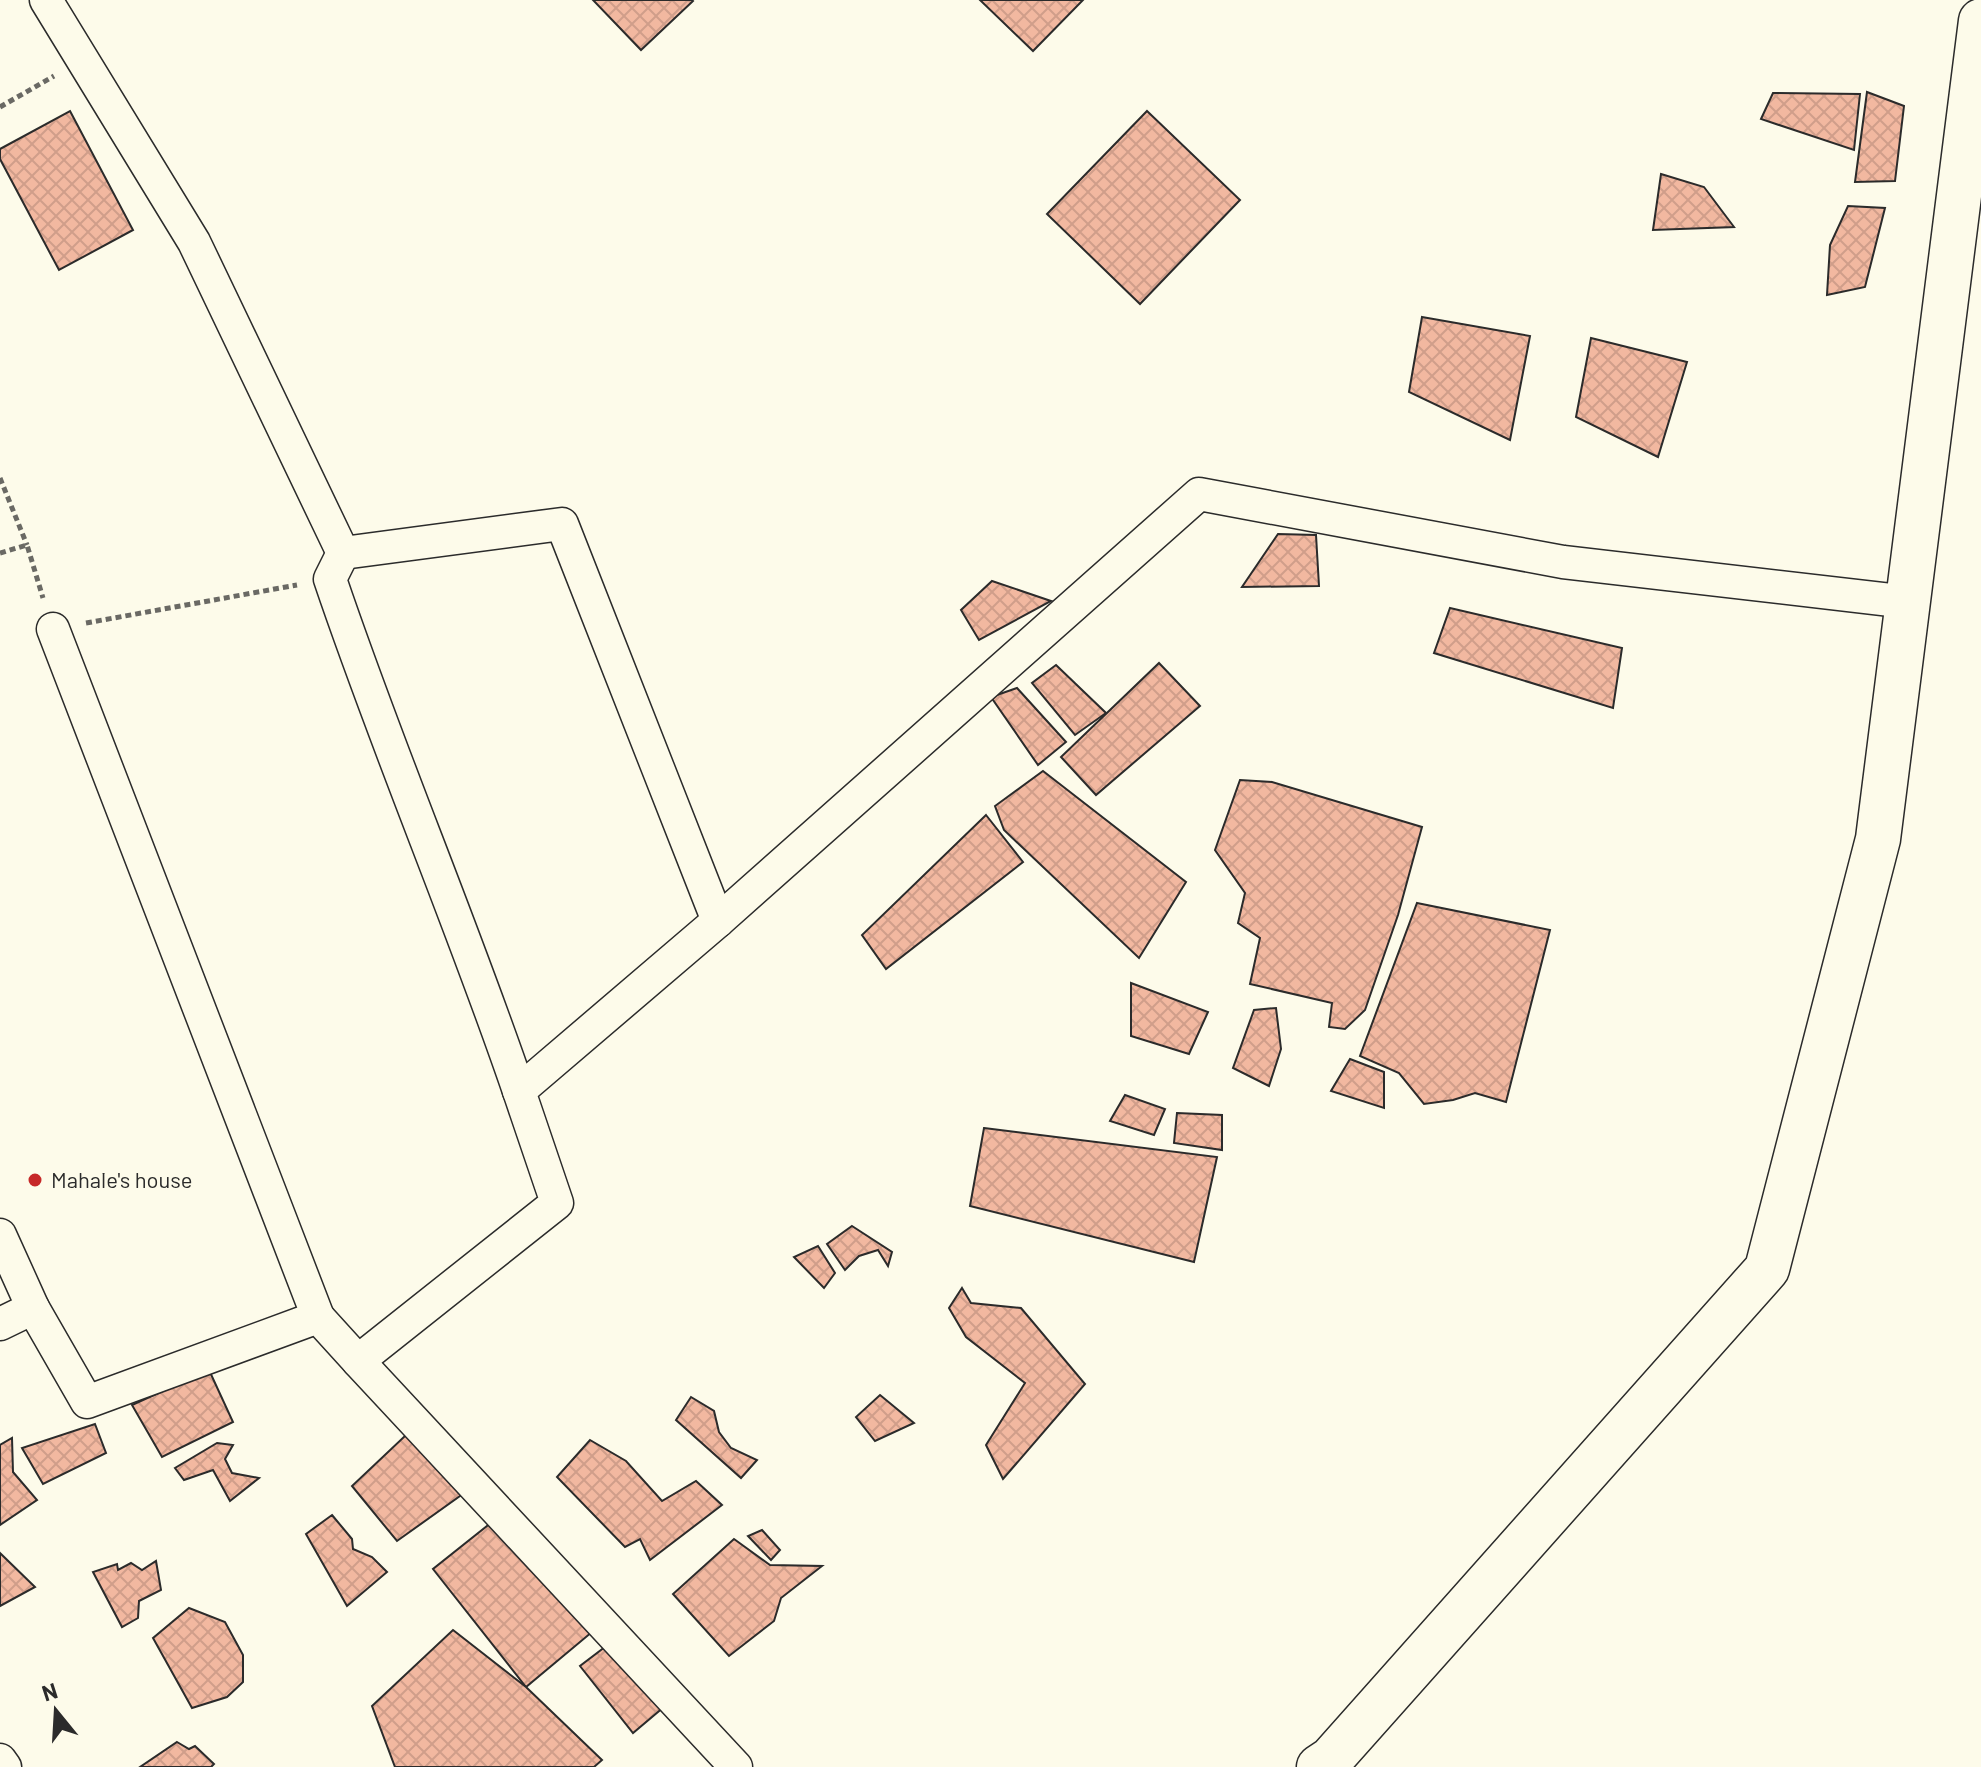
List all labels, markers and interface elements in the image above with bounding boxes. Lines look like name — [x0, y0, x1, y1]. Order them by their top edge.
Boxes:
place label: Mahale's house — [51, 1166, 193, 1192]
marker: Mahale's house — [26, 1171, 44, 1189]
north arrow — [16, 1671, 96, 1751]
text: N — [39, 1676, 60, 1706]

